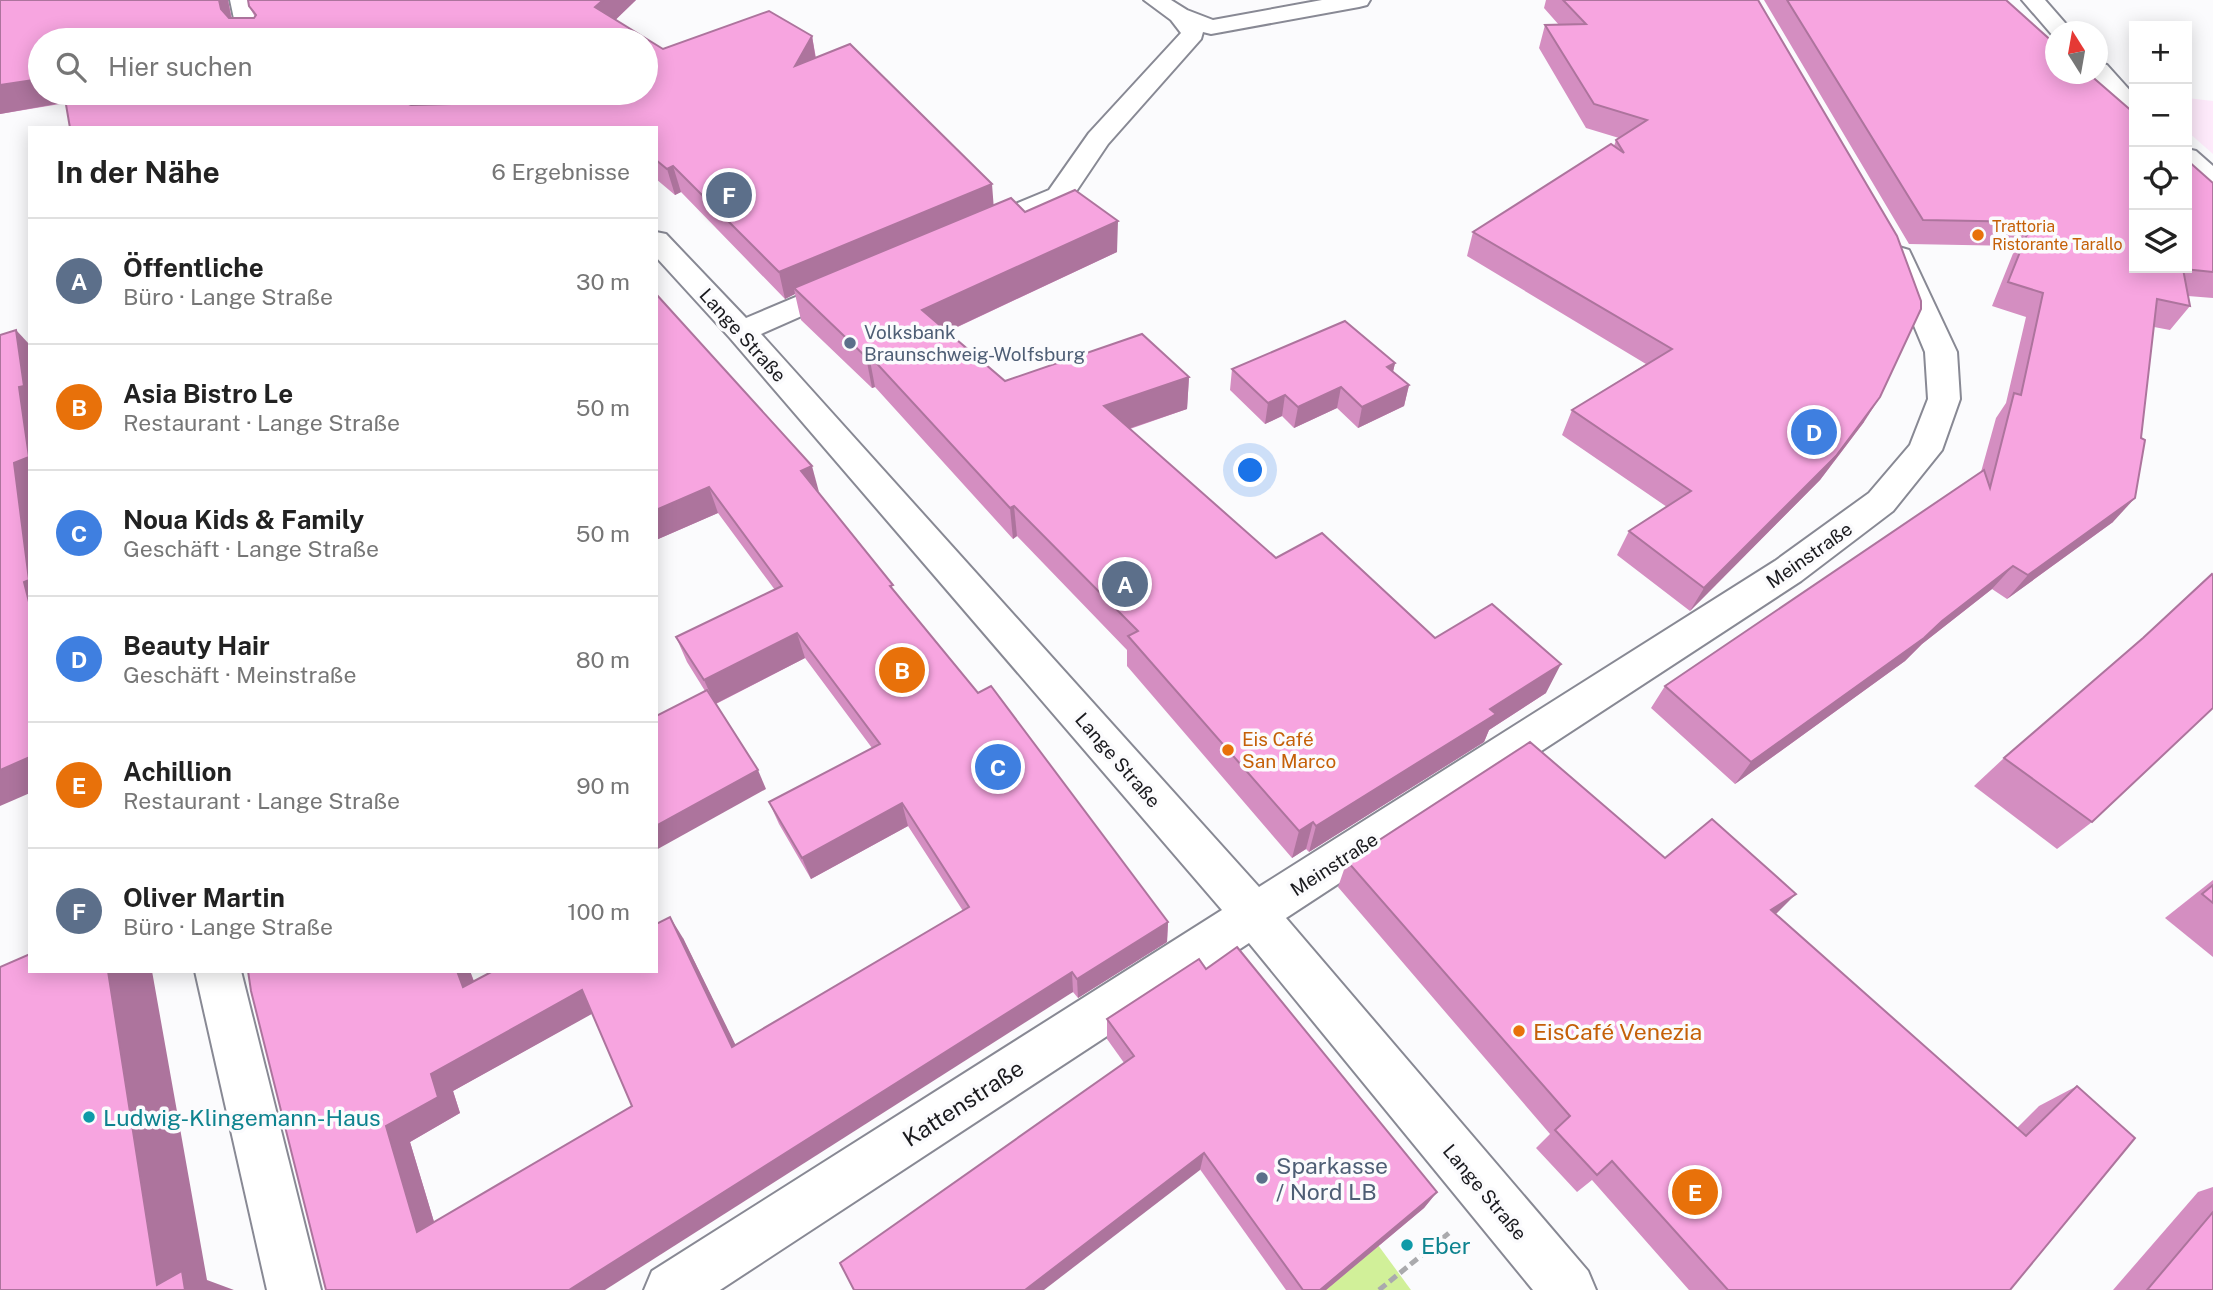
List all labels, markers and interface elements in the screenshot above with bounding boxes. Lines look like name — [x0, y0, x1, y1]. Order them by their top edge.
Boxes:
north arrow — [2045, 21, 2108, 84]
map controls — [2129, 21, 2192, 273]
button: + — [2129, 21, 2192, 84]
search box — [28, 28, 658, 105]
icon: search — [52, 48, 90, 86]
text: Hier suchen — [108, 51, 253, 82]
button: − — [2129, 84, 2192, 147]
button: locate — [2129, 147, 2192, 210]
text: In der Nähe — [56, 154, 220, 190]
text: 6 Ergebnisse — [492, 158, 630, 185]
pin: F — [706, 169, 752, 221]
button: layers — [2129, 210, 2192, 273]
place label: Trattoria Ristorante Tarallo — [1992, 217, 2123, 254]
marker: Trattoria Ristorante Tarallo — [1970, 227, 1986, 243]
text: Öffentliche — [123, 252, 264, 283]
text: A — [71, 268, 87, 295]
text: 30 m — [576, 268, 630, 295]
text: Büro · Lange Straße — [123, 283, 333, 310]
street label: Lange Straße — [695, 284, 791, 386]
place label: Volksbank Braunschweig-Wolfsburg — [864, 321, 1086, 365]
marker: Volksbank Braunschweig-Wolfsburg — [842, 335, 858, 351]
text: Asia Bistro Le — [123, 378, 293, 409]
text: B — [71, 394, 87, 421]
text: 50 m — [576, 394, 630, 421]
pin: D — [1791, 406, 1837, 458]
text: Restaurant · Lange Straße — [123, 409, 400, 436]
your location — [1233, 453, 1267, 487]
text: Noua Kids & Family — [123, 504, 364, 535]
street label: Meinstraße — [1762, 517, 1856, 593]
text: C — [71, 520, 87, 547]
text: 50 m — [576, 520, 630, 547]
text: Geschäft · Lange Straße — [123, 535, 379, 562]
pin: A — [1102, 558, 1148, 610]
text: Beauty Hair — [123, 630, 270, 661]
pin: B — [879, 644, 925, 696]
text: D — [71, 646, 87, 673]
text: 80 m — [576, 646, 630, 673]
text: Geschäft · Meinstraße — [123, 661, 356, 688]
street label: Lange Straße — [1071, 708, 1165, 812]
place label: Eis Café San Marco — [1242, 728, 1336, 772]
pin: C — [975, 741, 1021, 793]
marker: Eis Café San Marco — [1220, 742, 1236, 758]
text: Achillion — [123, 756, 232, 787]
text: E — [72, 772, 86, 799]
text: 90 m — [576, 772, 630, 799]
text: Restaurant · Lange Straße — [123, 787, 400, 814]
street label: Meinstraße — [1286, 828, 1382, 900]
text: Oliver Martin — [123, 882, 285, 913]
text: F — [72, 898, 86, 925]
text: 100 m — [567, 898, 630, 925]
text: Büro · Lange Straße — [123, 913, 333, 940]
place label: EisCafé Venezia — [1533, 1018, 1702, 1045]
marker: EisCafé Venezia — [1511, 1023, 1527, 1039]
street label: Kattenstraße — [898, 1054, 1028, 1152]
place label: Ludwig-Klingemann-Haus — [103, 1104, 381, 1131]
marker: Ludwig-Klingemann-Haus — [81, 1109, 97, 1125]
street label: Lange Straße — [1439, 1140, 1531, 1244]
place label: Sparkasse / Nord LB — [1276, 1152, 1388, 1205]
pin: E — [1672, 1166, 1718, 1218]
marker: Sparkasse / Nord LB — [1254, 1170, 1270, 1186]
place label: Eber — [1421, 1232, 1471, 1259]
marker: Eber — [1399, 1237, 1415, 1253]

